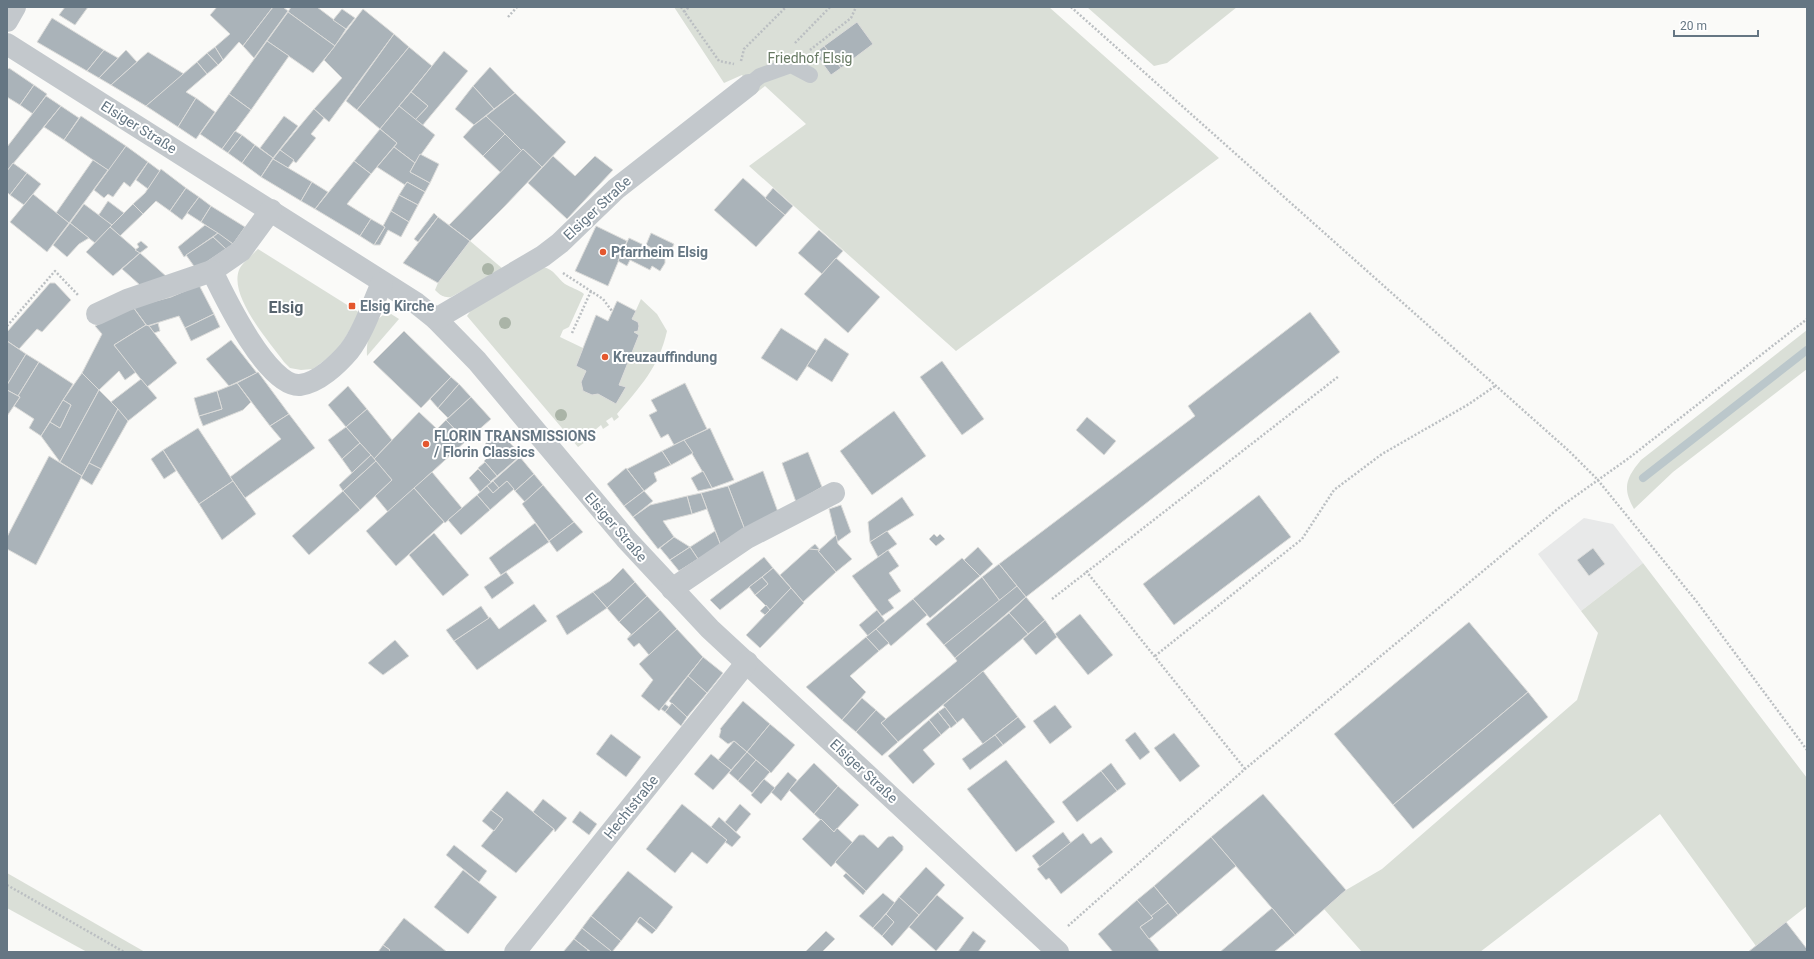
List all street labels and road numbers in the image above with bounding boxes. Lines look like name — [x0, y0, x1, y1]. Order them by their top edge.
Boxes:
street label: Elsiger Straße — [98, 97, 180, 157]
street label: Elsiger Straße — [560, 173, 634, 243]
street label: Elsiger Straße — [582, 489, 650, 565]
street label: Elsiger Straße — [827, 736, 901, 806]
street label: Hechtstraße — [601, 772, 661, 842]

